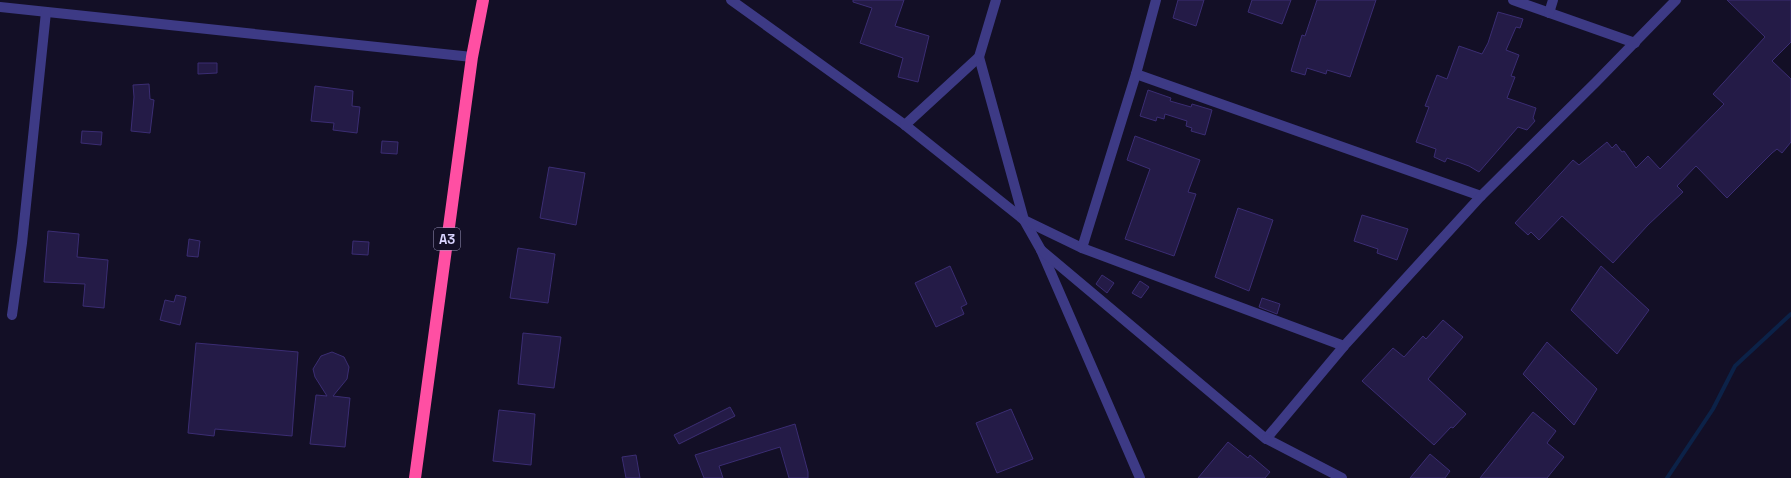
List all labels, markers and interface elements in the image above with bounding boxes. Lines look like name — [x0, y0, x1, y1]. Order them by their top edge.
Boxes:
road number: A3 — [434, 228, 460, 250]

